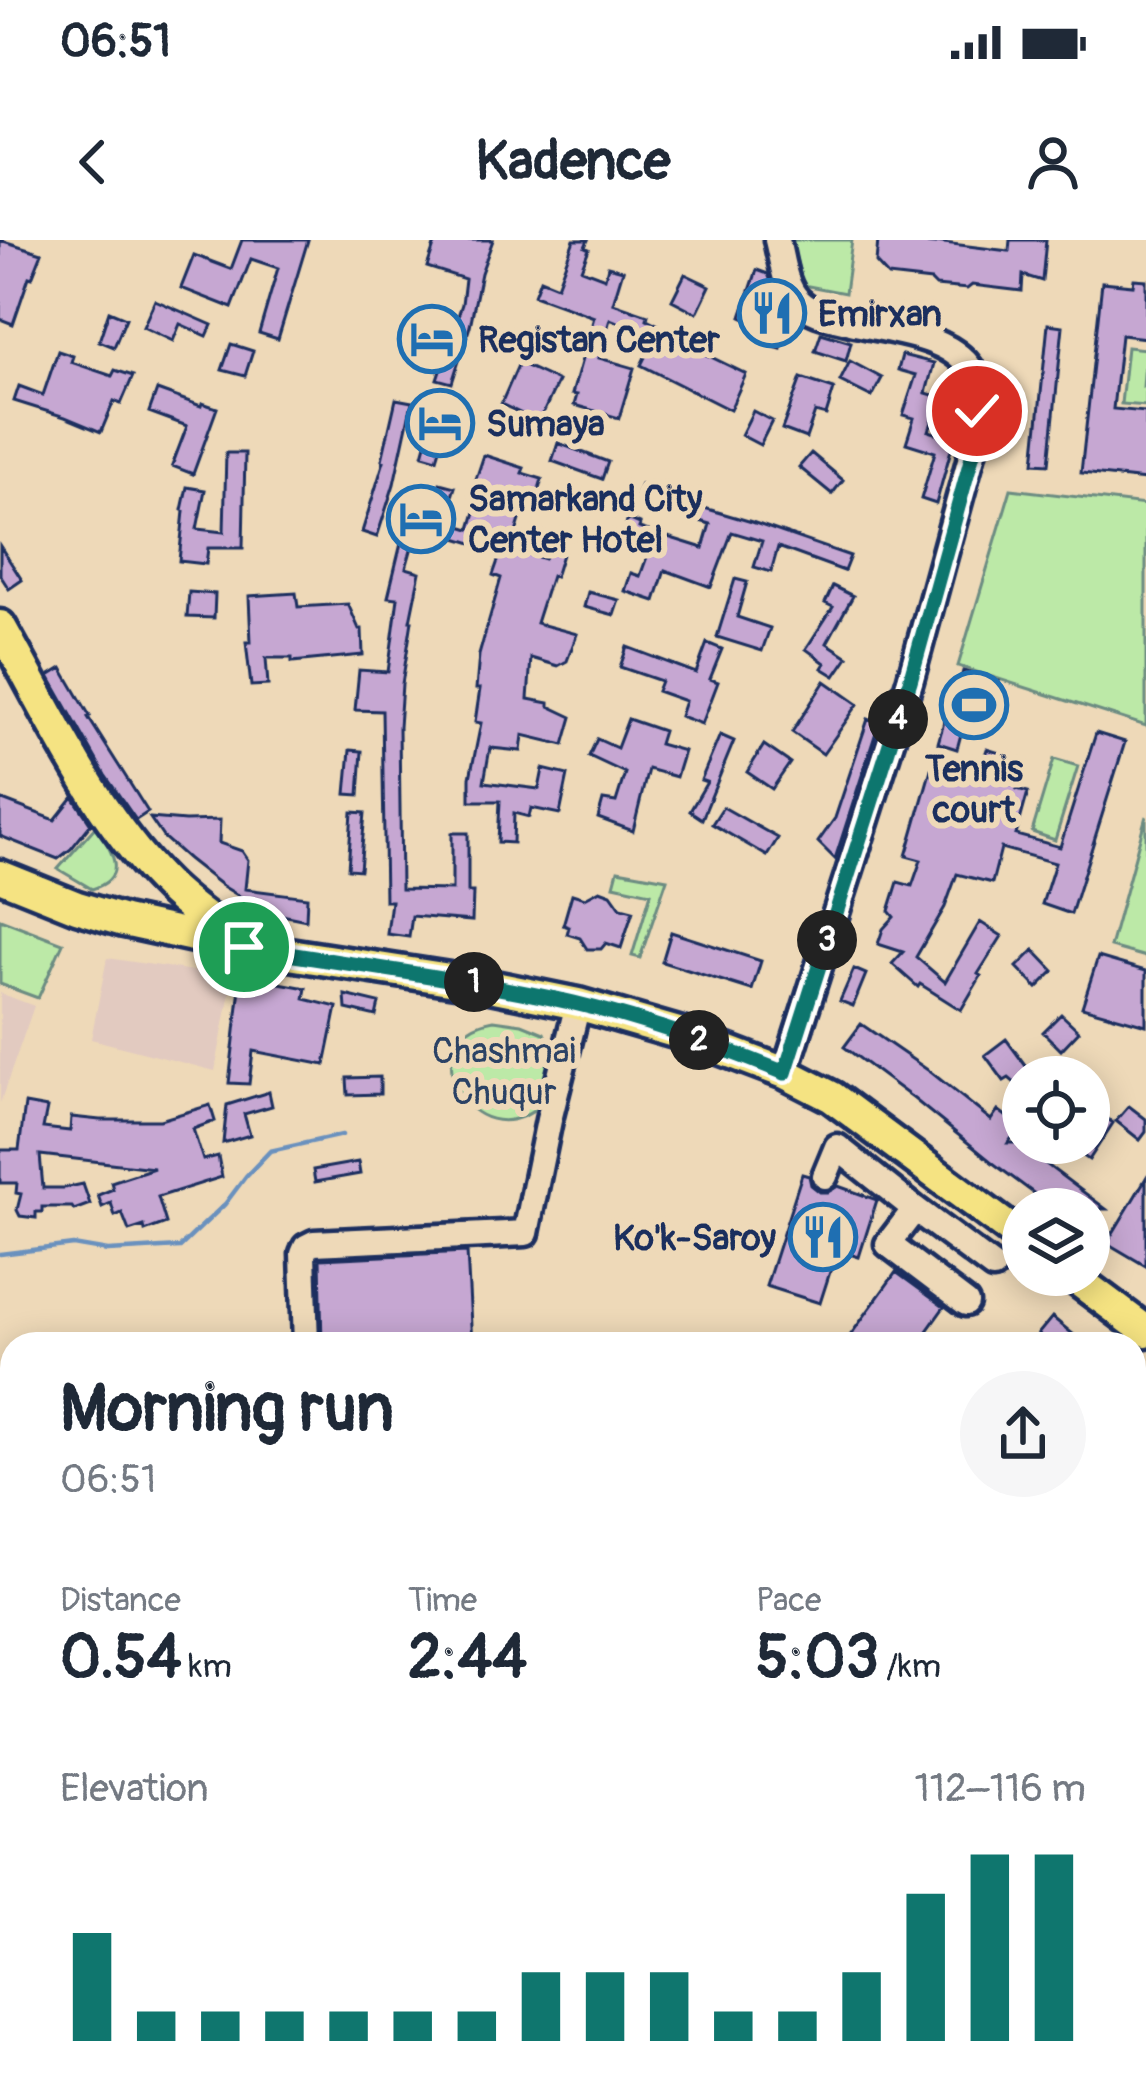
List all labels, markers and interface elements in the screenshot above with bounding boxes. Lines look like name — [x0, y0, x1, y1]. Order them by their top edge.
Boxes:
text: 06:51 — [60, 14, 171, 70]
text: Kadence — [476, 128, 670, 196]
icon: back — [60, 129, 126, 195]
icon: person — [1020, 129, 1086, 195]
restaurant icon: Emirxan — [737, 278, 807, 348]
place label: Emirxan — [818, 292, 942, 337]
hotel icon: Registan Center — [397, 304, 467, 374]
place label: Registan Center — [478, 318, 721, 363]
pin — [926, 360, 1028, 462]
icon: check — [944, 378, 1010, 444]
hotel icon: Sumaya — [405, 388, 475, 458]
place label: Sumaya — [486, 402, 605, 447]
place label: Samarkand City Center Hotel — [468, 477, 703, 563]
hotel icon: Samarkand City Center Hotel — [386, 484, 456, 554]
sports icon: Tennis court — [939, 670, 1009, 740]
pin: 4 — [868, 689, 928, 749]
text: 4 — [888, 698, 908, 739]
place label: Tennis court — [925, 747, 1024, 833]
pin — [193, 896, 295, 998]
pin: 3 — [797, 910, 857, 970]
icon: arrive — [211, 914, 277, 980]
text: 3 — [818, 919, 836, 960]
pin: 1 — [444, 952, 504, 1012]
text: 1 — [468, 961, 480, 1002]
pin: 2 — [669, 1010, 729, 1070]
text: 2 — [690, 1019, 708, 1060]
park label: Chashmai Chuqur — [432, 1029, 576, 1115]
map controls — [1002, 1056, 1110, 1296]
button: locate — [1002, 1056, 1110, 1164]
button: layers — [1002, 1188, 1110, 1296]
restaurant icon: Ko'k-Saroy — [788, 1202, 858, 1272]
place label: Ko'k-Saroy — [613, 1216, 777, 1261]
text: Morning run — [60, 1368, 394, 1451]
button: share — [960, 1371, 1086, 1497]
text: 06:51 — [60, 1455, 156, 1504]
text: Distance — [60, 1580, 181, 1621]
text: Time — [408, 1580, 477, 1621]
text: Pace — [756, 1580, 821, 1621]
text: 0.54 — [60, 1621, 181, 1696]
text: 2:44 — [408, 1621, 527, 1696]
text: 5:03 — [756, 1621, 879, 1696]
text: km — [181, 1646, 232, 1687]
text: /km — [879, 1646, 941, 1687]
text: Elevation — [60, 1764, 209, 1813]
text: 112–116 m — [914, 1764, 1086, 1813]

